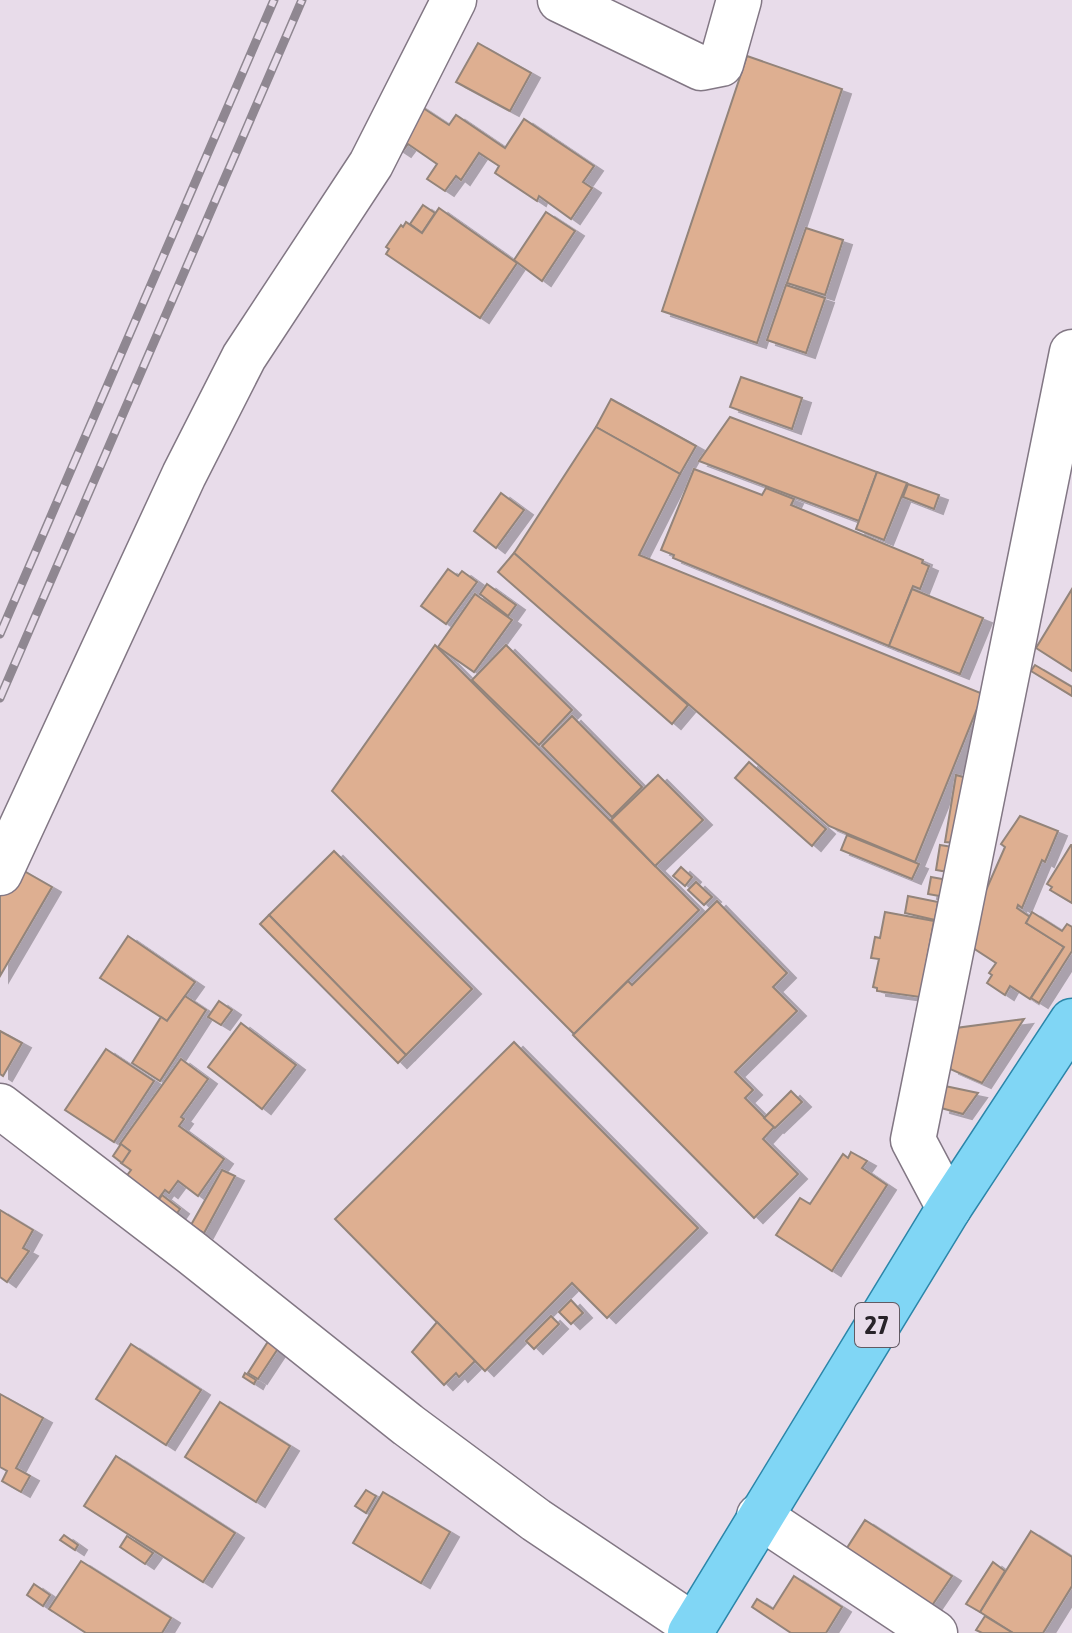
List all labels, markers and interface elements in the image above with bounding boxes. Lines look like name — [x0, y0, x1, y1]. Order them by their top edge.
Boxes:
road number: 27 — [855, 1303, 899, 1347]

